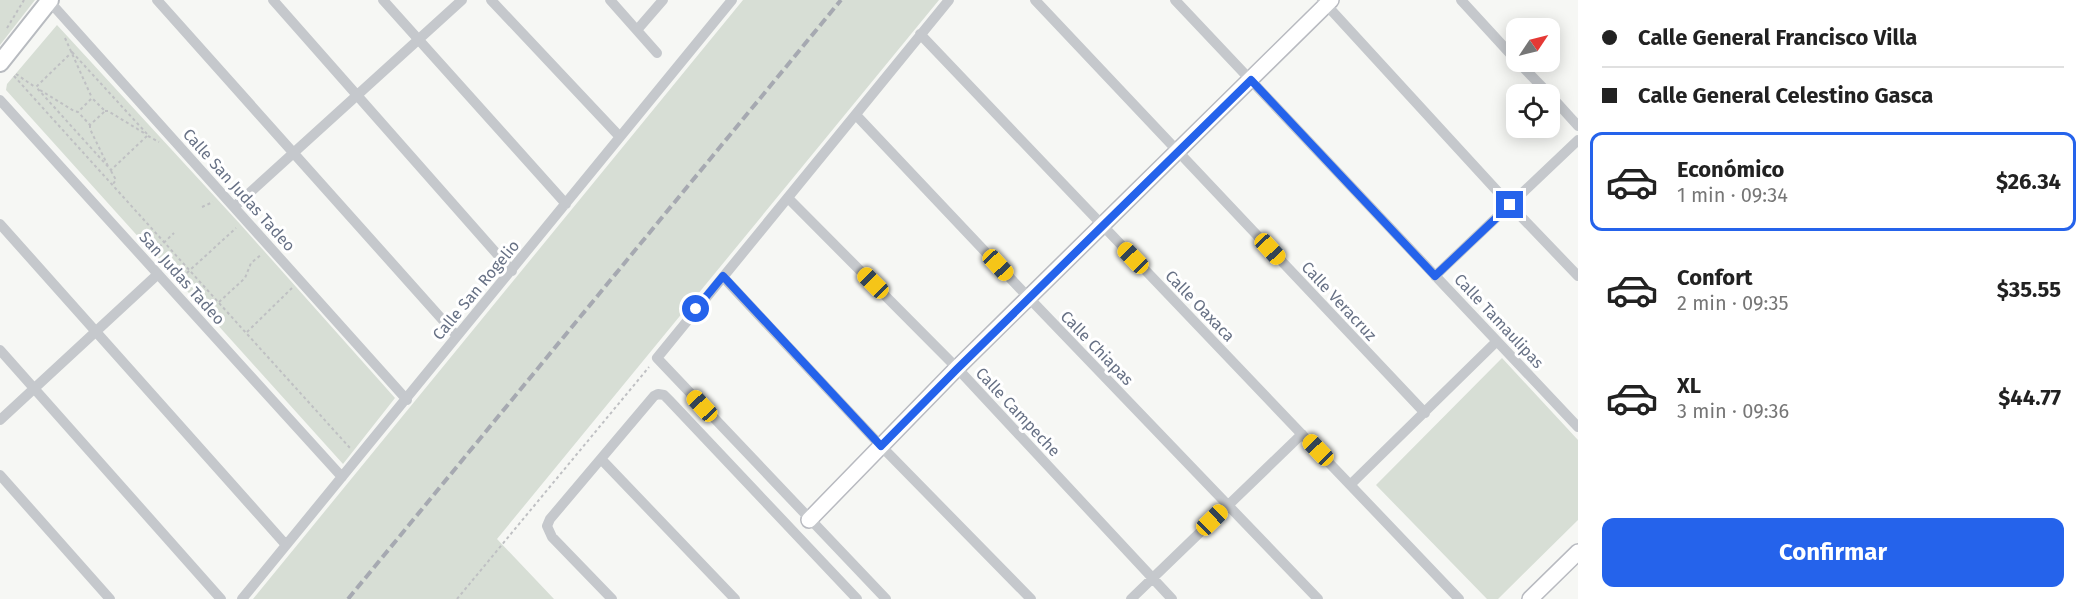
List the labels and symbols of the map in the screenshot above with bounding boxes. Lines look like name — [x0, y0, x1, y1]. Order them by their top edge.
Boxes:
north arrow — [1506, 18, 1560, 72]
street label: Calle San Judas Tadeo — [179, 125, 299, 255]
route end — [1496, 191, 1523, 218]
street label: San Judas Tadeo — [135, 227, 229, 329]
car — [1251, 230, 1289, 268]
street label: Calle San Rogelio — [429, 236, 523, 344]
car — [1114, 239, 1152, 277]
car — [979, 246, 1017, 284]
street label: Calle Veracruz — [1298, 257, 1380, 345]
car — [854, 264, 892, 302]
street label: Calle Oaxaca — [1161, 266, 1239, 346]
street label: Calle Tamaulipas — [1450, 270, 1548, 372]
route start — [682, 295, 709, 322]
street label: Calle Chiapas — [1057, 307, 1137, 389]
street label: Calle Campeche — [972, 364, 1064, 460]
car — [683, 387, 721, 425]
car — [1299, 431, 1337, 469]
car — [1193, 501, 1231, 539]

